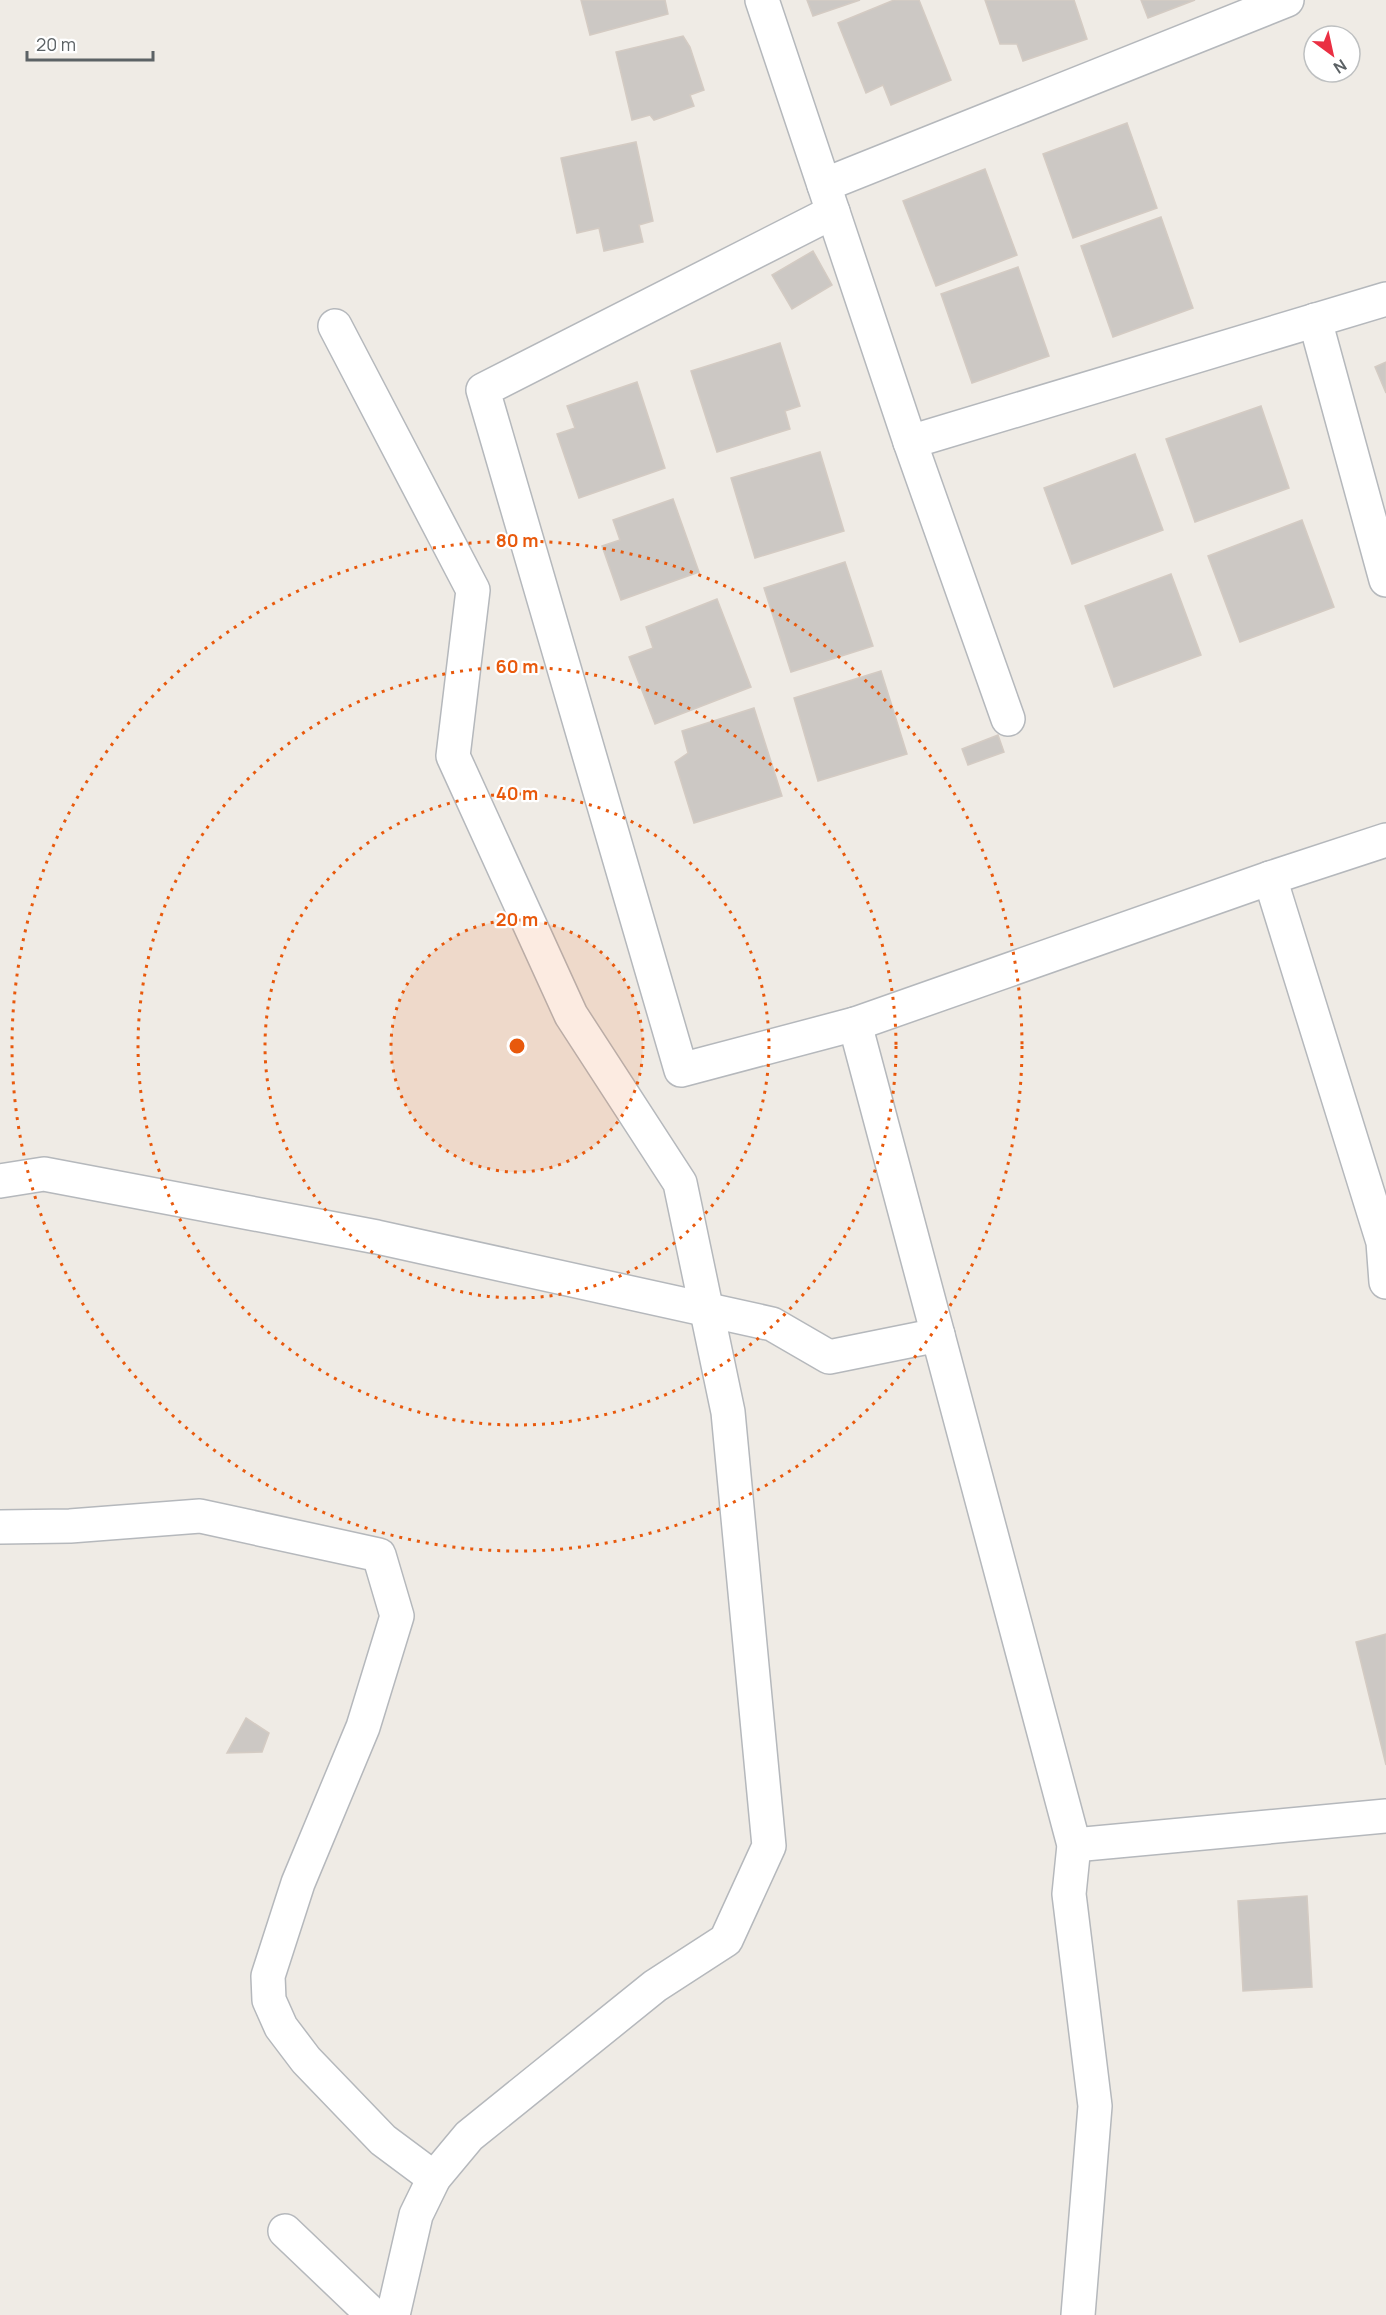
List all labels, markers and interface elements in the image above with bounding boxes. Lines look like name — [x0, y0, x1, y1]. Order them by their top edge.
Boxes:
scale bar — [27, 24, 153, 62]
north arrow — [1302, 24, 1362, 84]
text: 20 m — [36, 32, 76, 56]
text: N — [1329, 54, 1351, 79]
text: 80 m — [496, 528, 538, 552]
text: 60 m — [496, 654, 538, 678]
text: 40 m — [496, 781, 538, 805]
text: 20 m — [496, 907, 538, 931]
centre of rings — [507, 1036, 527, 1056]

